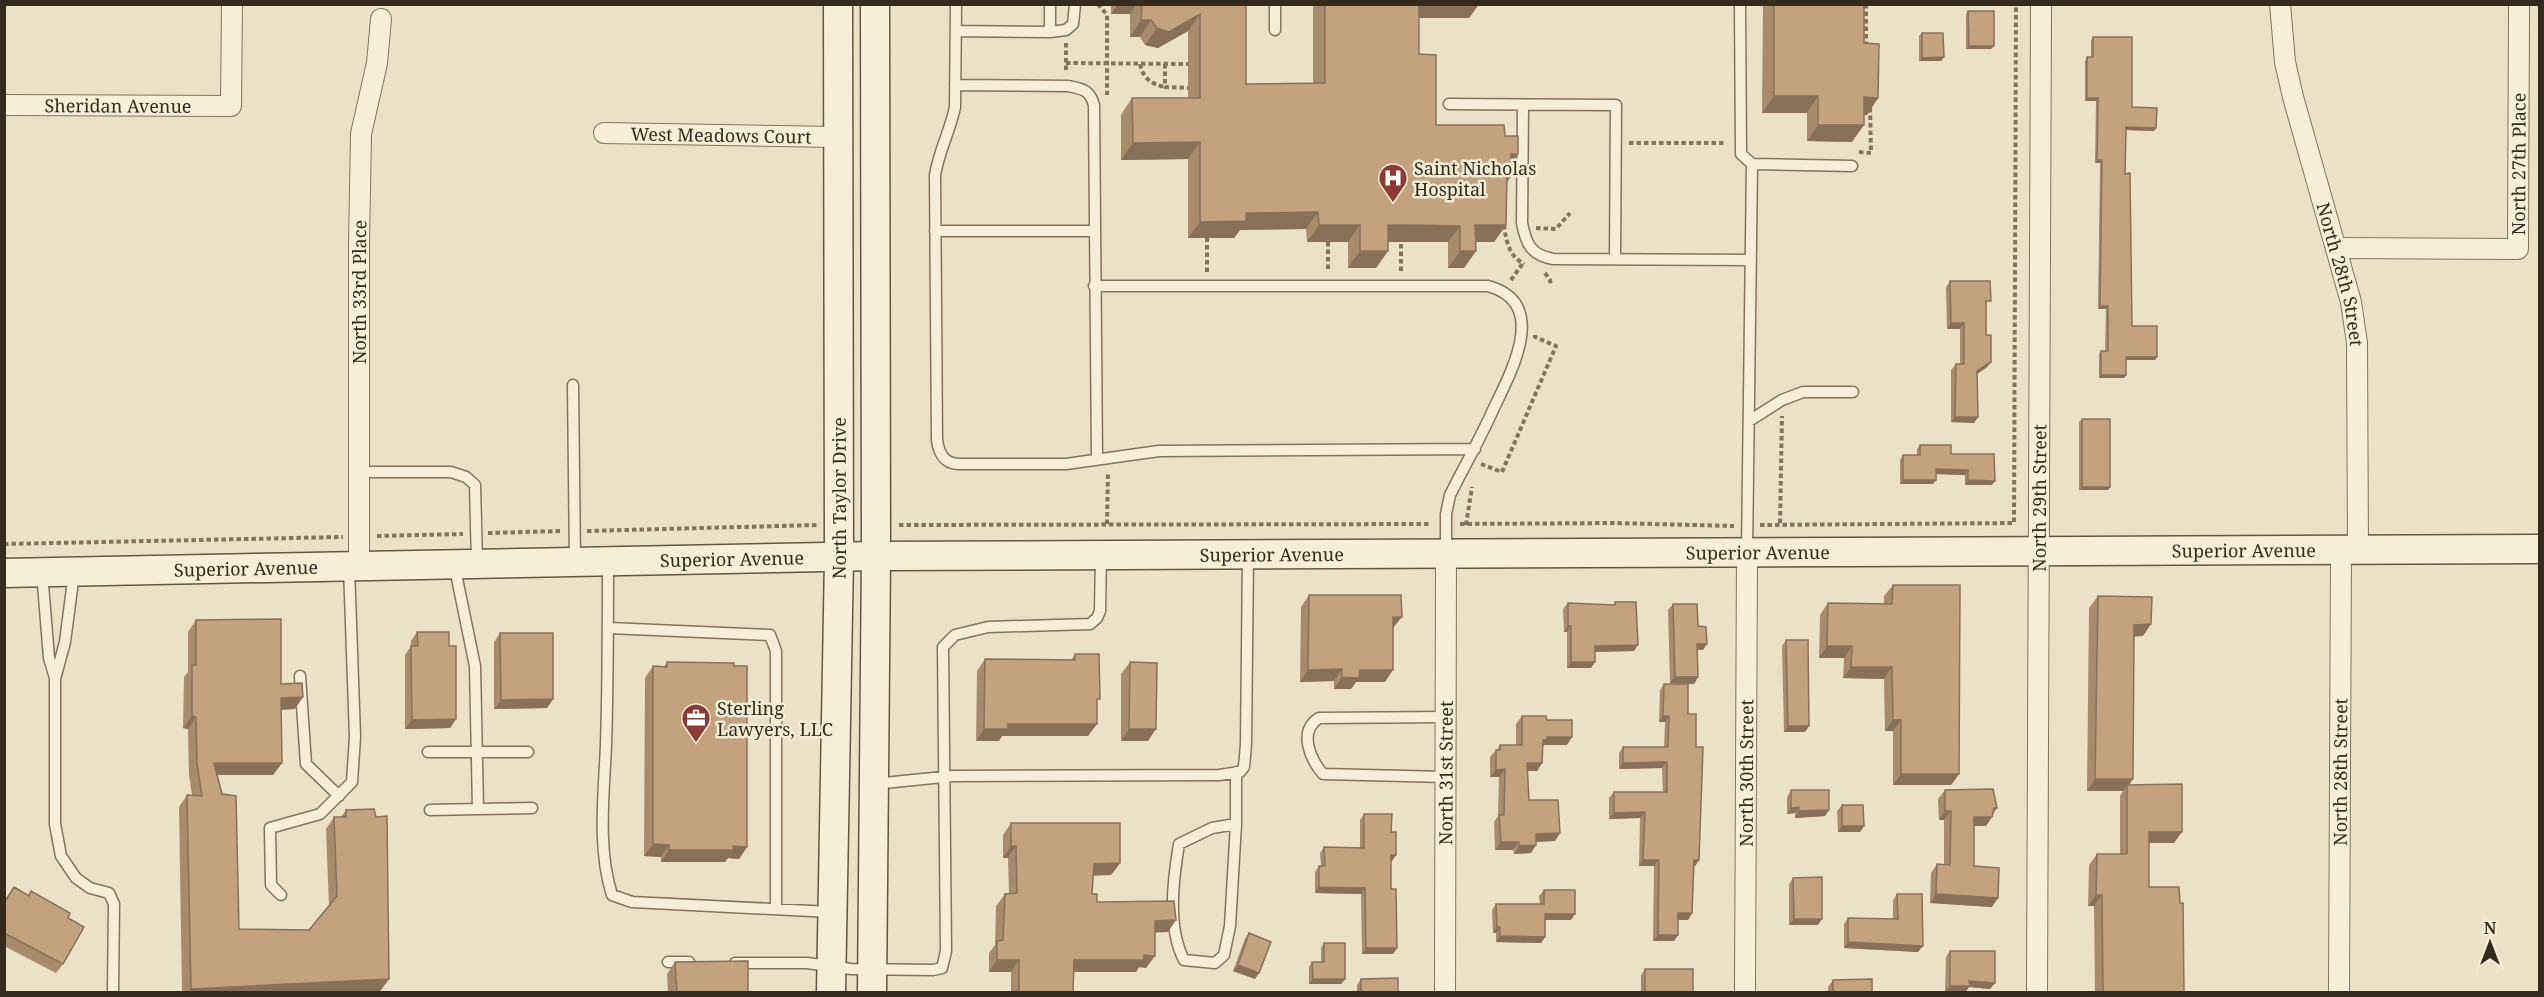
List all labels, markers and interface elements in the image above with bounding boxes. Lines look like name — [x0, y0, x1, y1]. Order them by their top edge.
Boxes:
street label: Sheridan Avenue — [44, 93, 192, 118]
street label: North 27th Place — [2506, 93, 2531, 235]
street label: West Meadows Court — [630, 121, 812, 149]
place label: Saint Nicholas Hospital — [1414, 156, 1536, 201]
hospital icon: Saint Nicholas Hospital — [1377, 162, 1409, 204]
street label: North 28th Street — [2311, 200, 2369, 346]
street label: North 33rd Place — [347, 220, 371, 364]
street label: North Taylor Drive — [827, 417, 851, 579]
street label: North 29th Street — [2027, 424, 2051, 572]
street label: Superior Avenue — [2172, 538, 2316, 563]
street label: Superior Avenue — [1686, 540, 1830, 565]
street label: Superior Avenue — [1200, 542, 1344, 567]
street label: Superior Avenue — [660, 545, 804, 572]
street label: Superior Avenue — [174, 555, 318, 582]
place label: Sterling Lawyers, LLC — [717, 696, 833, 741]
street label: North 28th Street — [2328, 698, 2352, 846]
street label: North 30th Street — [1734, 699, 1758, 847]
street label: North 31st Street — [1433, 701, 1458, 845]
office icon: Sterling Lawyers, LLC — [680, 702, 712, 744]
north arrow — [2460, 913, 2520, 973]
text: N — [2484, 917, 2497, 939]

